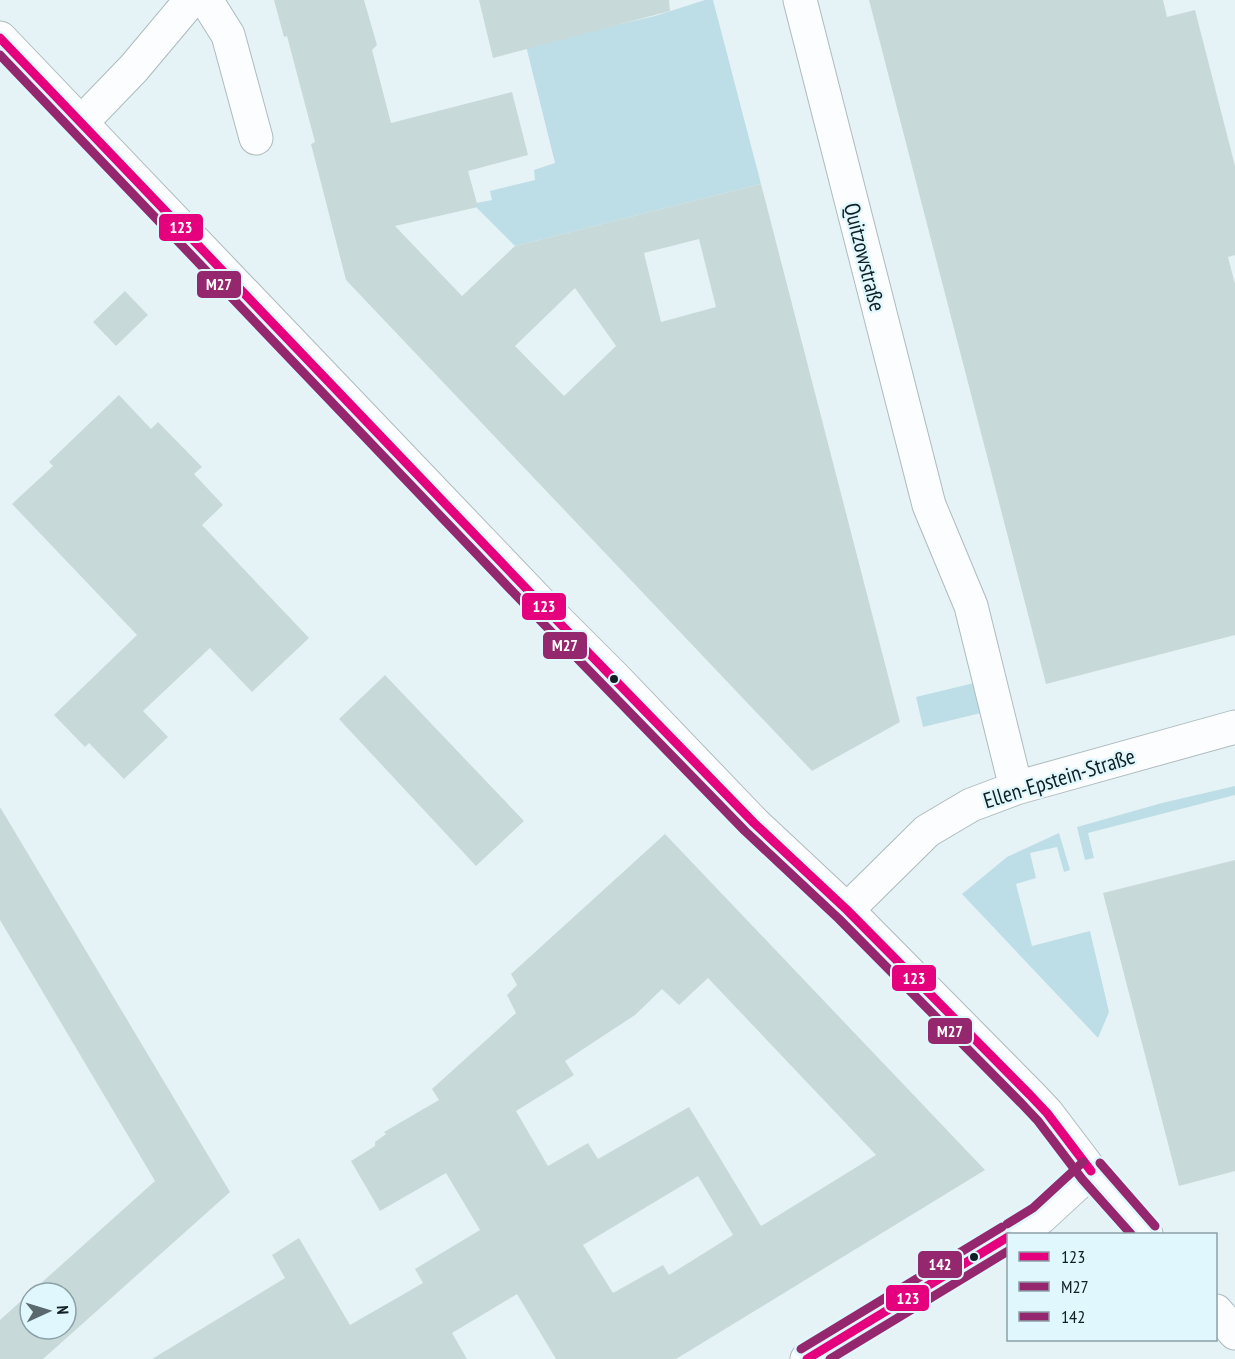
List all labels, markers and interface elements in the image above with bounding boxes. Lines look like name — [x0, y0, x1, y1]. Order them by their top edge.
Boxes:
street label: Quitzowstraße — [838, 200, 892, 314]
line badge: 123 — [158, 213, 204, 242]
text: 123 — [170, 217, 192, 237]
line badge: M27 — [196, 270, 242, 299]
text: M27 — [206, 274, 232, 294]
line badge: 123 — [521, 592, 567, 621]
text: 123 — [533, 596, 555, 616]
line badge: M27 — [542, 631, 588, 660]
text: M27 — [552, 635, 578, 655]
unlabelled marker — [608, 673, 620, 685]
street label: Ellen-Epstein-Straße — [980, 742, 1138, 814]
line badge: 123 — [891, 964, 937, 992]
text: 123 — [903, 968, 925, 988]
line badge: M27 — [927, 1017, 973, 1045]
text: M27 — [937, 1021, 963, 1041]
legend — [1007, 1233, 1217, 1341]
text: 123 — [1061, 1245, 1085, 1268]
line badge: 142 — [917, 1250, 963, 1279]
unlabelled marker — [968, 1251, 980, 1263]
text: 142 — [929, 1254, 951, 1274]
text: M27 — [1061, 1275, 1089, 1298]
north arrow — [18, 1281, 78, 1341]
line badge: 123 — [885, 1284, 930, 1312]
text: 123 — [897, 1288, 919, 1308]
text: N — [53, 1305, 73, 1315]
text: 142 — [1061, 1305, 1085, 1328]

